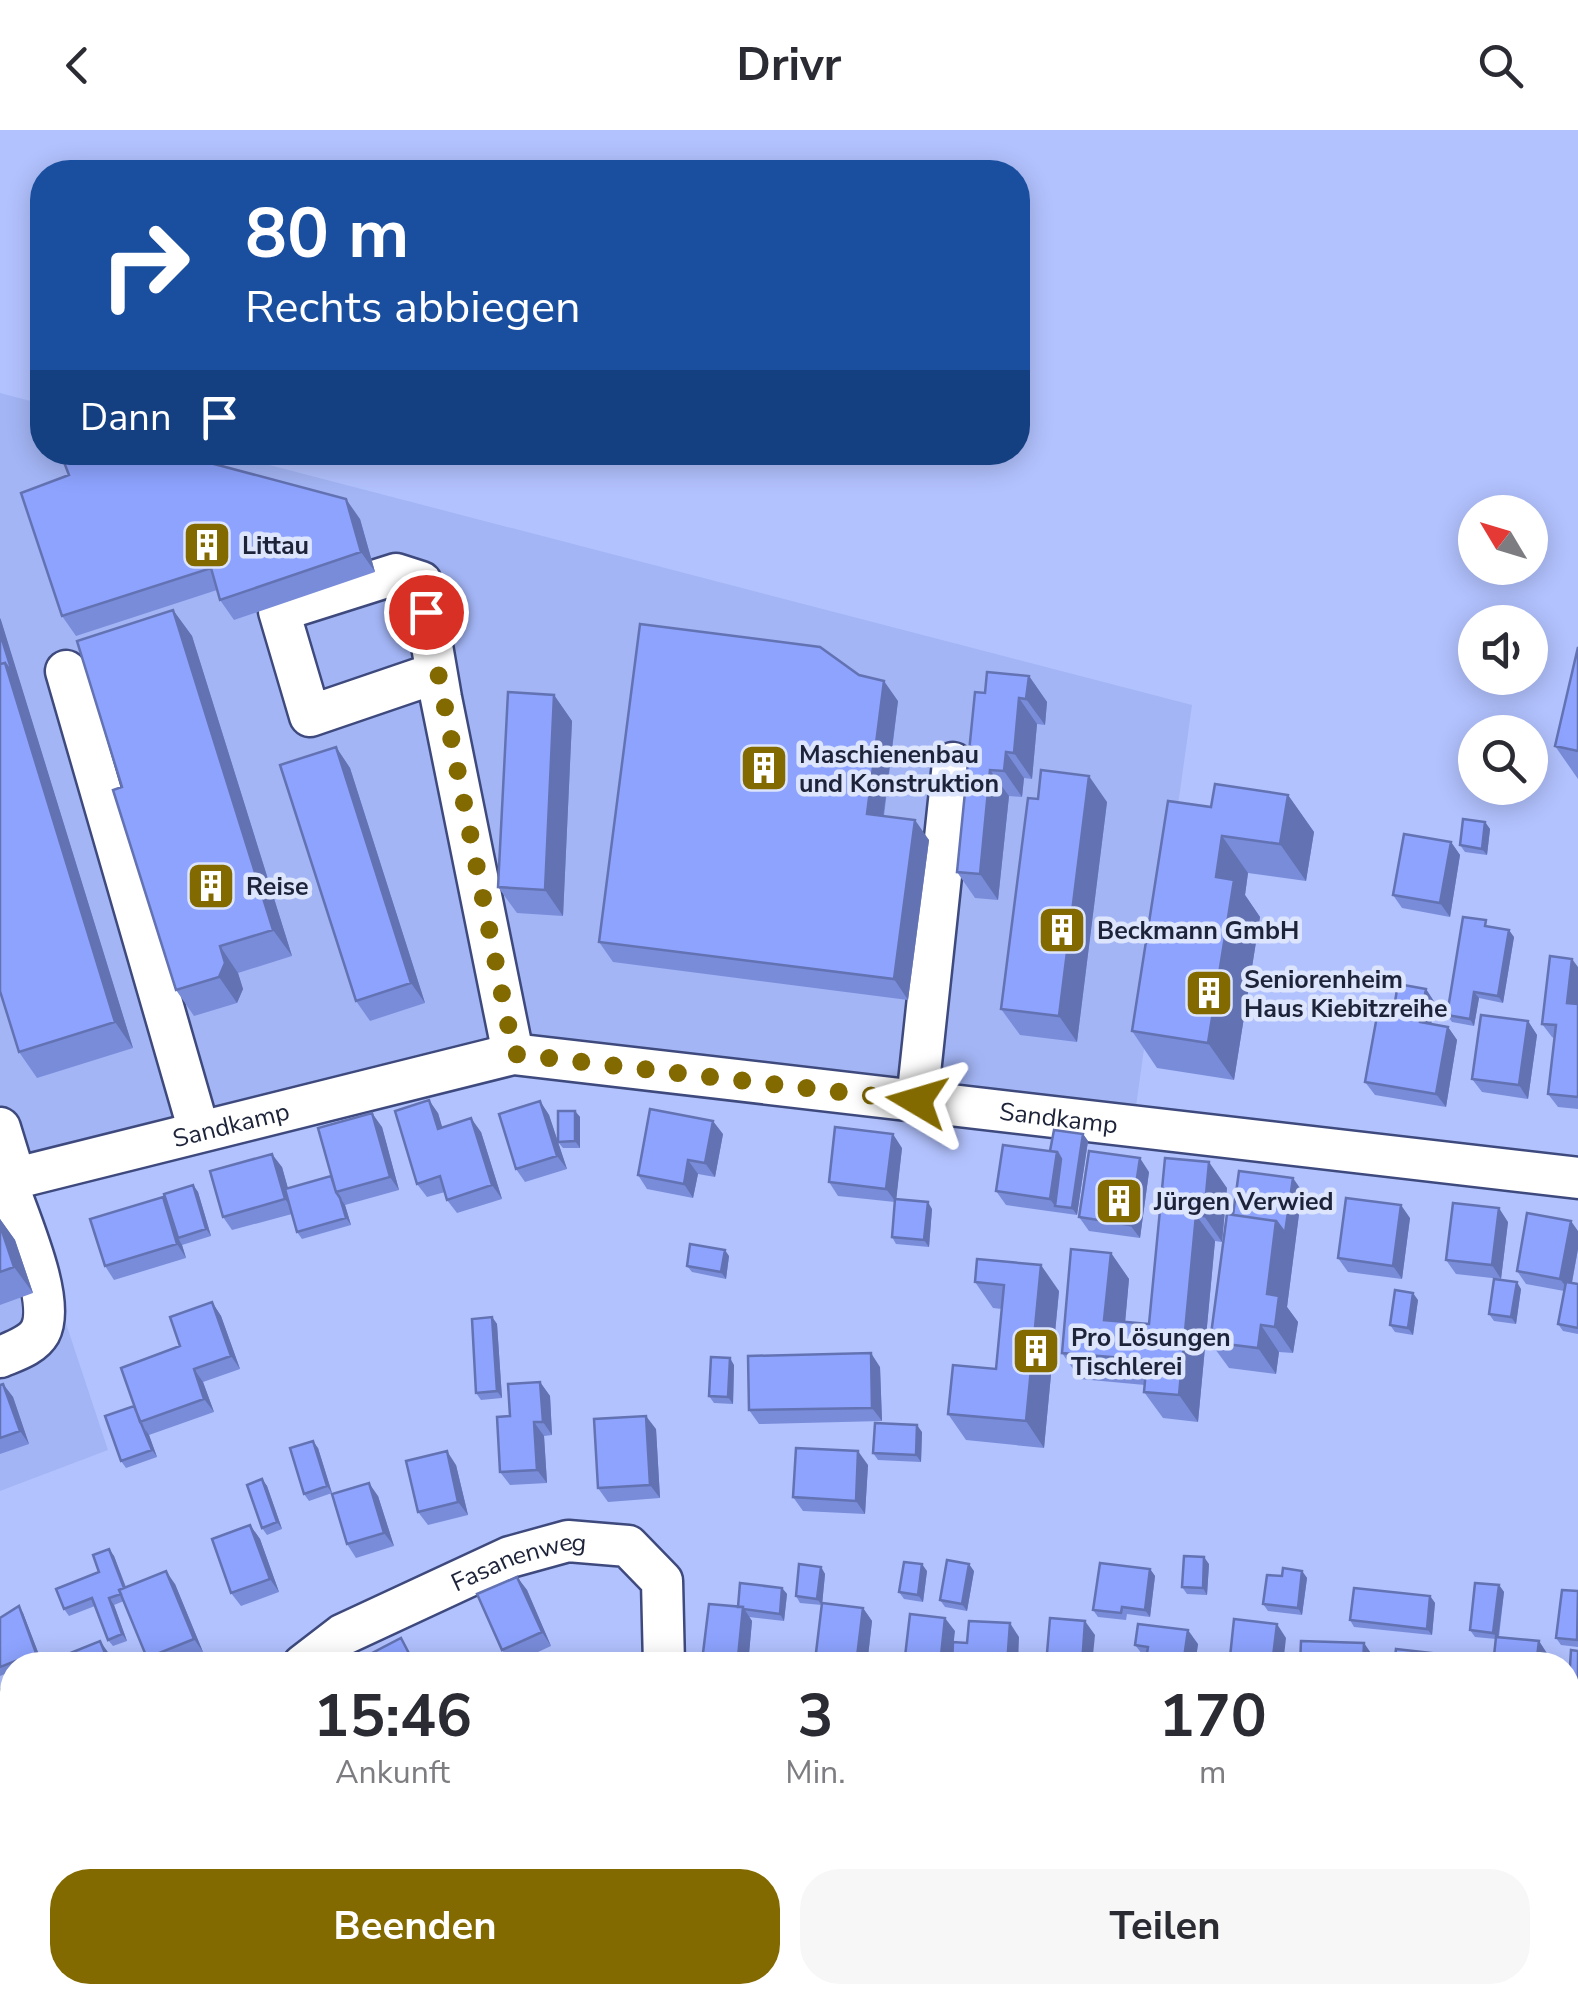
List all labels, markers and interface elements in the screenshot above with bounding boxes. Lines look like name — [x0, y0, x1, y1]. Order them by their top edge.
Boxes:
text: Drivr — [737, 35, 841, 96]
icon: back — [50, 38, 105, 93]
icon: search — [1473, 38, 1528, 93]
text: 80 m — [245, 186, 409, 282]
icon: right — [80, 200, 210, 330]
text: Rechts abbiegen — [245, 277, 580, 338]
icon: arrive — [192, 390, 247, 445]
text: Dann — [80, 392, 172, 443]
north arrow — [1458, 495, 1548, 585]
map controls — [1458, 495, 1548, 805]
building icon: Littau — [181, 519, 233, 571]
place label: Littau — [242, 529, 309, 563]
pin — [384, 570, 469, 655]
icon: arrive — [399, 585, 454, 640]
button: sound — [1458, 605, 1548, 695]
button: search — [1458, 715, 1548, 805]
place label: Maschienenbau und Konstruktion — [799, 738, 999, 801]
building icon: Maschienenbau und Konstruktion — [738, 742, 790, 794]
building icon: Reise — [185, 860, 237, 912]
place label: Reise — [246, 870, 309, 904]
building icon: Beckmann GmbH — [1036, 904, 1088, 956]
place label: Beckmann GmbH — [1097, 914, 1299, 948]
place label: Seniorenheim Haus Kiebitzreihe — [1244, 963, 1448, 1026]
building icon: Seniorenheim Haus Kiebitzreihe — [1183, 967, 1235, 1019]
position arrow — [865, 1049, 969, 1153]
street label: Sandkamp — [169, 1094, 293, 1156]
street label: Sandkamp — [997, 1095, 1120, 1142]
building icon: Jürgen Verwied — [1093, 1175, 1145, 1227]
place label: Jürgen Verwied — [1153, 1185, 1334, 1219]
place label: Pro Lösungen Tischlerei — [1071, 1321, 1231, 1384]
building icon: Pro Lösungen Tischlerei — [1010, 1325, 1062, 1377]
street label: Fasanenweg — [446, 1525, 588, 1600]
text: 15:46 — [313, 1675, 472, 1757]
text: 3 — [797, 1675, 833, 1757]
text: 170 — [1159, 1675, 1267, 1757]
text: Ankunft — [335, 1751, 450, 1794]
text: Min. — [785, 1751, 846, 1794]
text: m — [1199, 1751, 1226, 1794]
button: Beenden — [50, 1869, 780, 1984]
button: Teilen — [800, 1869, 1530, 1984]

